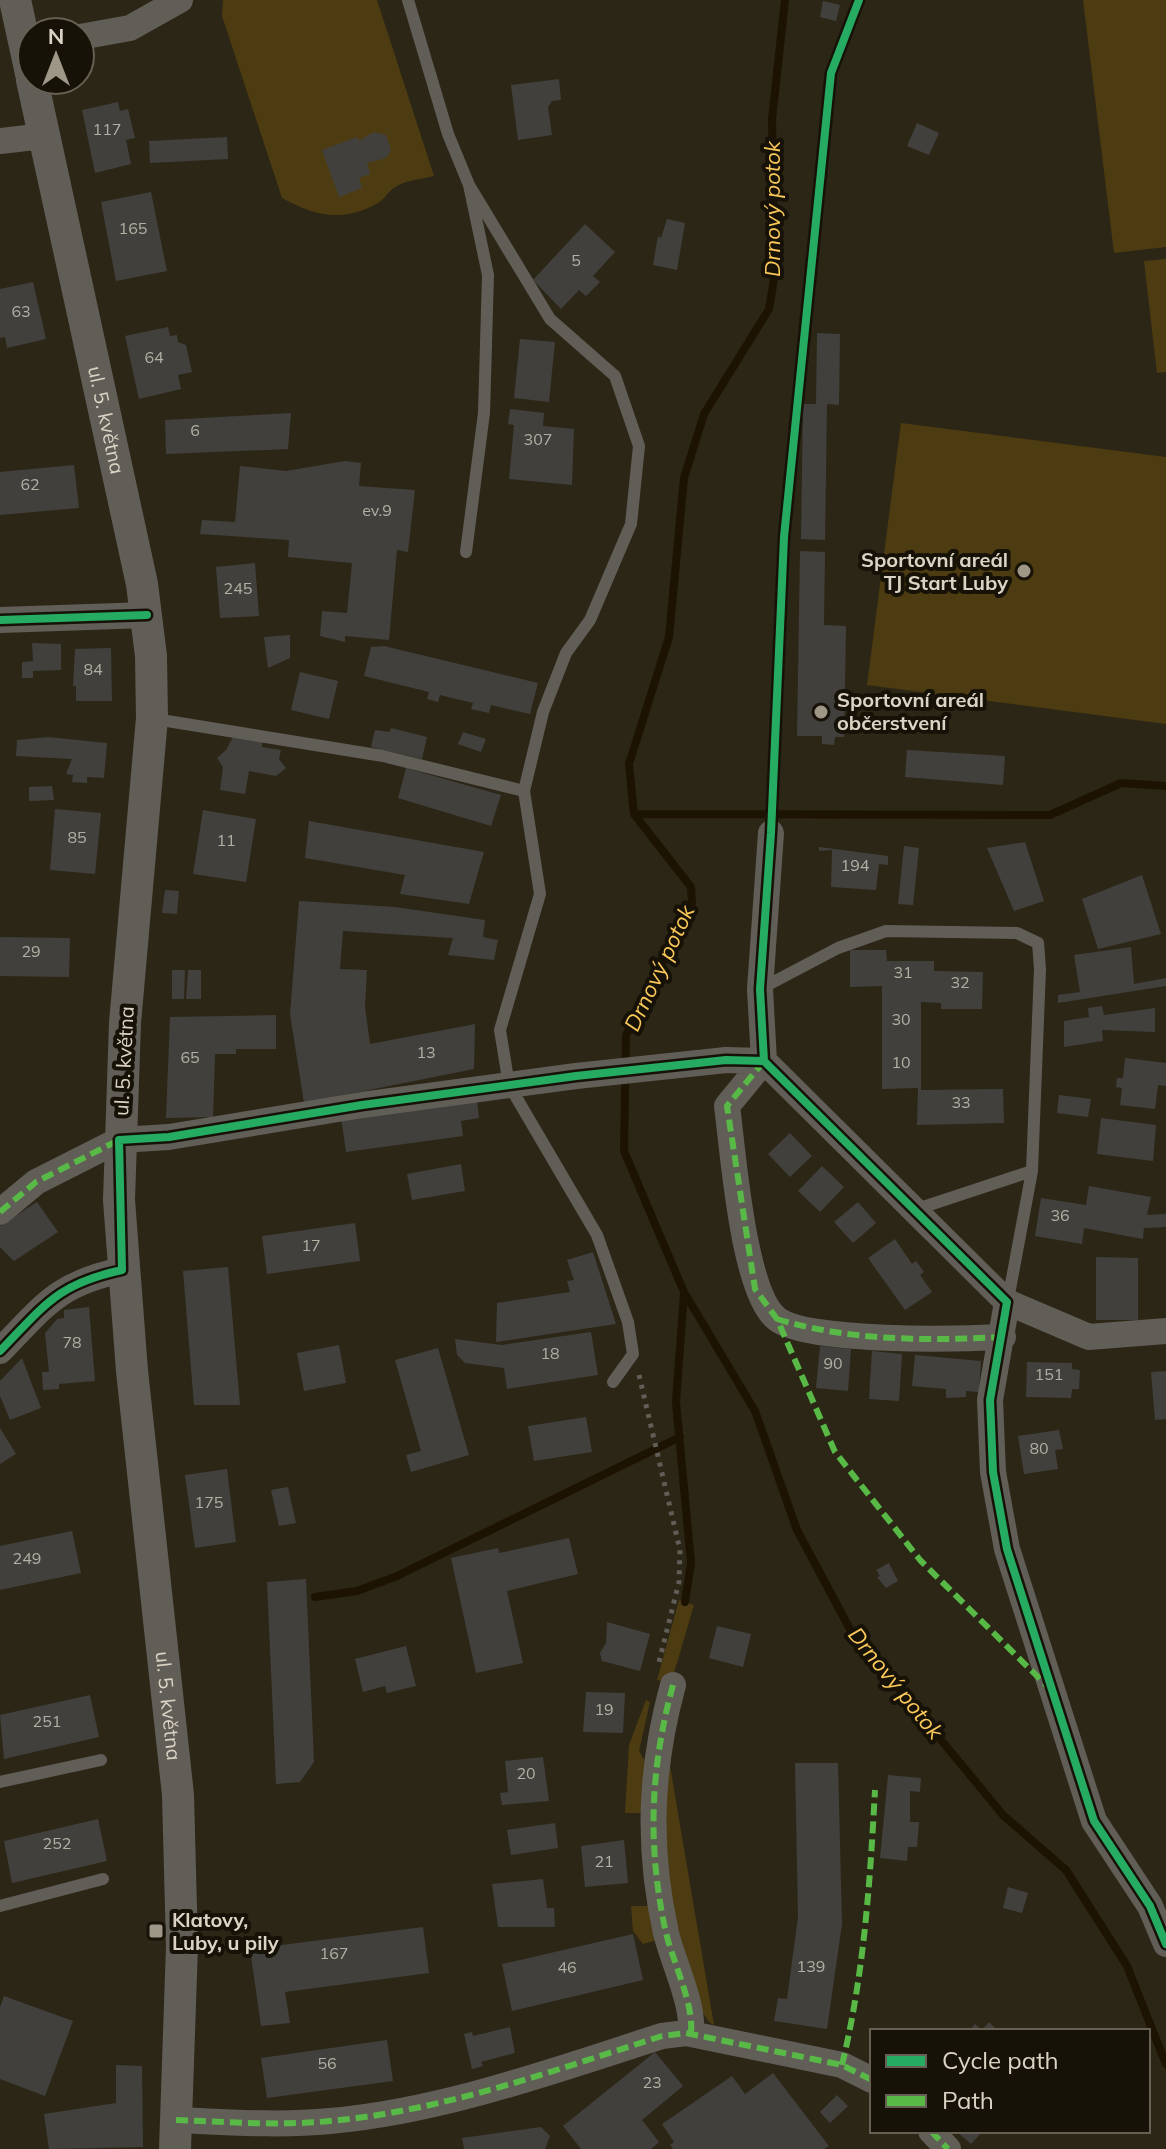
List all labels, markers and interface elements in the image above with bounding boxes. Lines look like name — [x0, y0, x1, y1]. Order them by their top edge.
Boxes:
north arrow — [16, 16, 96, 96]
text: N — [48, 22, 64, 50]
house number: 117 — [93, 119, 121, 139]
water label: Drnový potok — [758, 140, 786, 277]
house number: 165 — [119, 218, 147, 238]
house number: 5 — [571, 250, 581, 270]
house number: 63 — [11, 301, 31, 321]
house number: 64 — [144, 347, 164, 367]
street label: ul. 5. května — [83, 363, 131, 476]
house number: 6 — [190, 420, 200, 440]
house number: 307 — [524, 429, 552, 449]
house number: 62 — [20, 474, 40, 494]
house number: ev.9 — [362, 500, 392, 520]
place label: Sportovní areál TJ Start Luby — [861, 547, 1008, 595]
marker: Sportovní areál TJ Start Luby — [1015, 562, 1033, 580]
house number: 245 — [224, 578, 252, 598]
house number: 84 — [83, 659, 103, 679]
place label: Sportovní areál občerstvení — [837, 687, 984, 735]
marker: Sportovní areál občerstvení — [812, 703, 830, 721]
house number: 85 — [67, 827, 87, 847]
house number: 11 — [216, 830, 236, 850]
house number: 194 — [841, 855, 870, 875]
water label: Drnový potok — [618, 900, 701, 1036]
house number: 29 — [21, 941, 41, 961]
house number: 31 — [893, 962, 913, 982]
house number: 32 — [950, 972, 970, 992]
street label: ul. 5. května — [108, 1005, 139, 1117]
house number: 30 — [891, 1009, 911, 1029]
house number: 13 — [416, 1042, 436, 1062]
house number: 65 — [180, 1047, 200, 1067]
house number: 10 — [891, 1052, 911, 1072]
house number: 33 — [951, 1092, 971, 1112]
house number: 36 — [1050, 1205, 1070, 1225]
house number: 17 — [301, 1235, 321, 1255]
house number: 78 — [62, 1332, 82, 1352]
house number: 18 — [540, 1343, 560, 1363]
house number: 90 — [823, 1353, 843, 1373]
house number: 151 — [1035, 1364, 1063, 1384]
house number: 80 — [1029, 1438, 1049, 1458]
house number: 175 — [195, 1492, 223, 1512]
house number: 249 — [13, 1548, 41, 1568]
water label: Drnový potok — [842, 1621, 950, 1745]
street label: ul. 5. května — [150, 1650, 187, 1762]
house number: 19 — [594, 1699, 614, 1719]
house number: 251 — [33, 1711, 61, 1731]
house number: 20 — [516, 1763, 536, 1783]
house number: 252 — [43, 1833, 71, 1853]
house number: 21 — [594, 1851, 614, 1871]
place label: Klatovy, Luby, u pily — [172, 1907, 279, 1955]
marker: Klatovy, Luby, u pily — [147, 1922, 165, 1940]
house number: 167 — [320, 1943, 348, 1963]
house number: 139 — [797, 1956, 825, 1976]
house number: 46 — [557, 1957, 577, 1977]
legend — [870, 2029, 1150, 2133]
text: Cycle path — [942, 2045, 1059, 2075]
house number: 56 — [317, 2053, 337, 2073]
house number: 23 — [642, 2072, 662, 2092]
text: Path — [942, 2085, 994, 2115]

